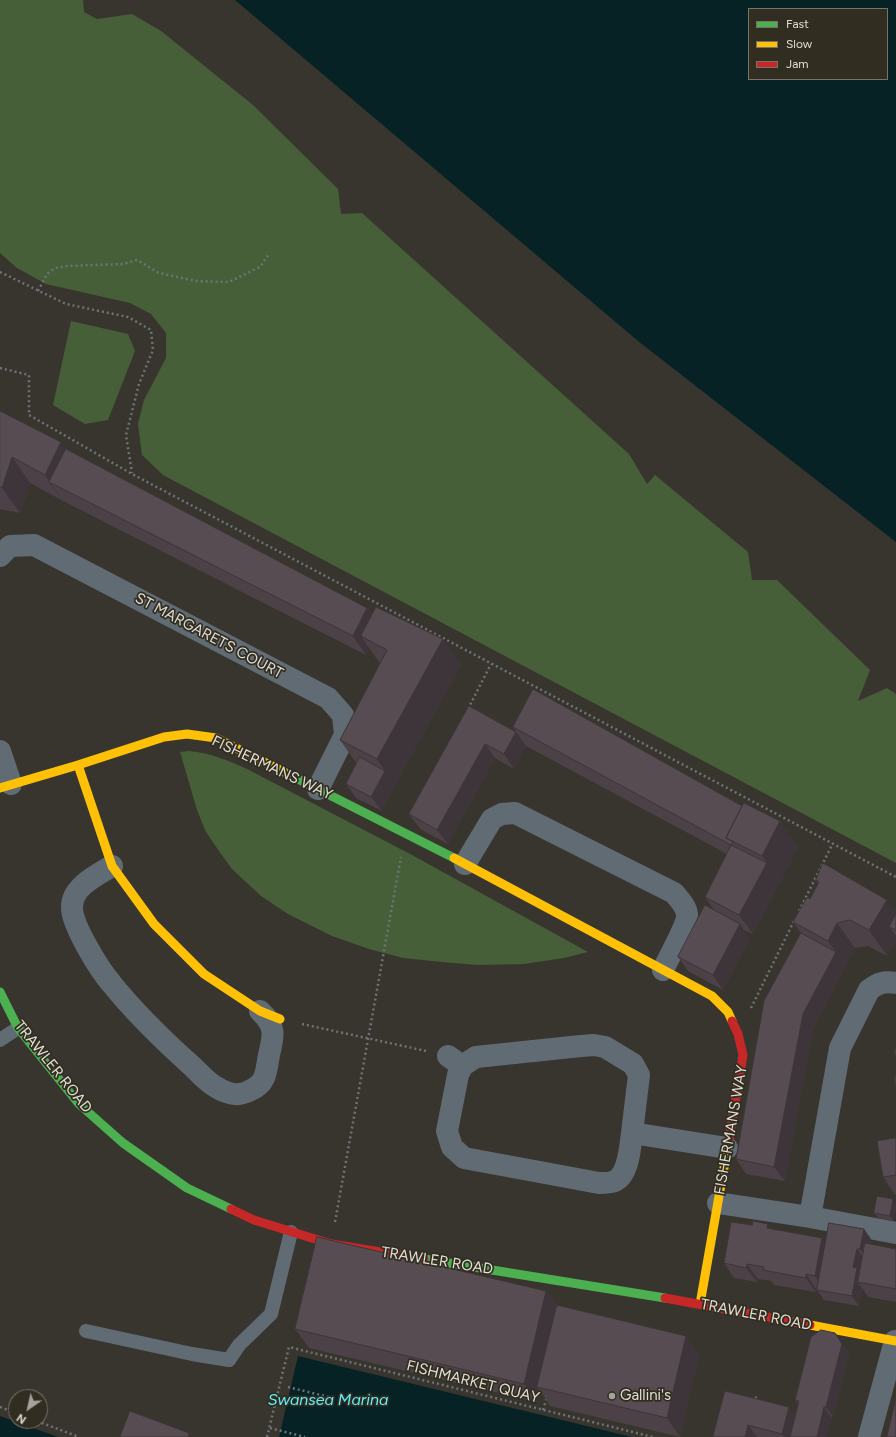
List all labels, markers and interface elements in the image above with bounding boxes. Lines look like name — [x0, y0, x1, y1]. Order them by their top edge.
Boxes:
legend — [748, 8, 888, 80]
text: Fast — [786, 17, 809, 31]
text: Slow — [786, 37, 812, 51]
text: Jam — [786, 57, 809, 71]
street label: ST MARGARETS COURT — [132, 589, 286, 683]
street label: FISHERMANS WAY — [209, 732, 335, 804]
street label: TRAWLER ROAD — [10, 1017, 96, 1117]
street label: FISHERMANS WAY — [711, 1064, 751, 1196]
street label: TRAWLER ROAD — [380, 1243, 494, 1279]
street label: TRAWLER ROAD — [699, 1295, 813, 1335]
street label: FISHMARKET QUAY — [405, 1357, 541, 1407]
place label: Gallini's — [620, 1387, 671, 1405]
north arrow — [8, 1389, 48, 1429]
water label: Swansea Marina — [268, 1390, 388, 1410]
marker: Gallini's — [607, 1391, 617, 1401]
text: N — [14, 1411, 29, 1426]

